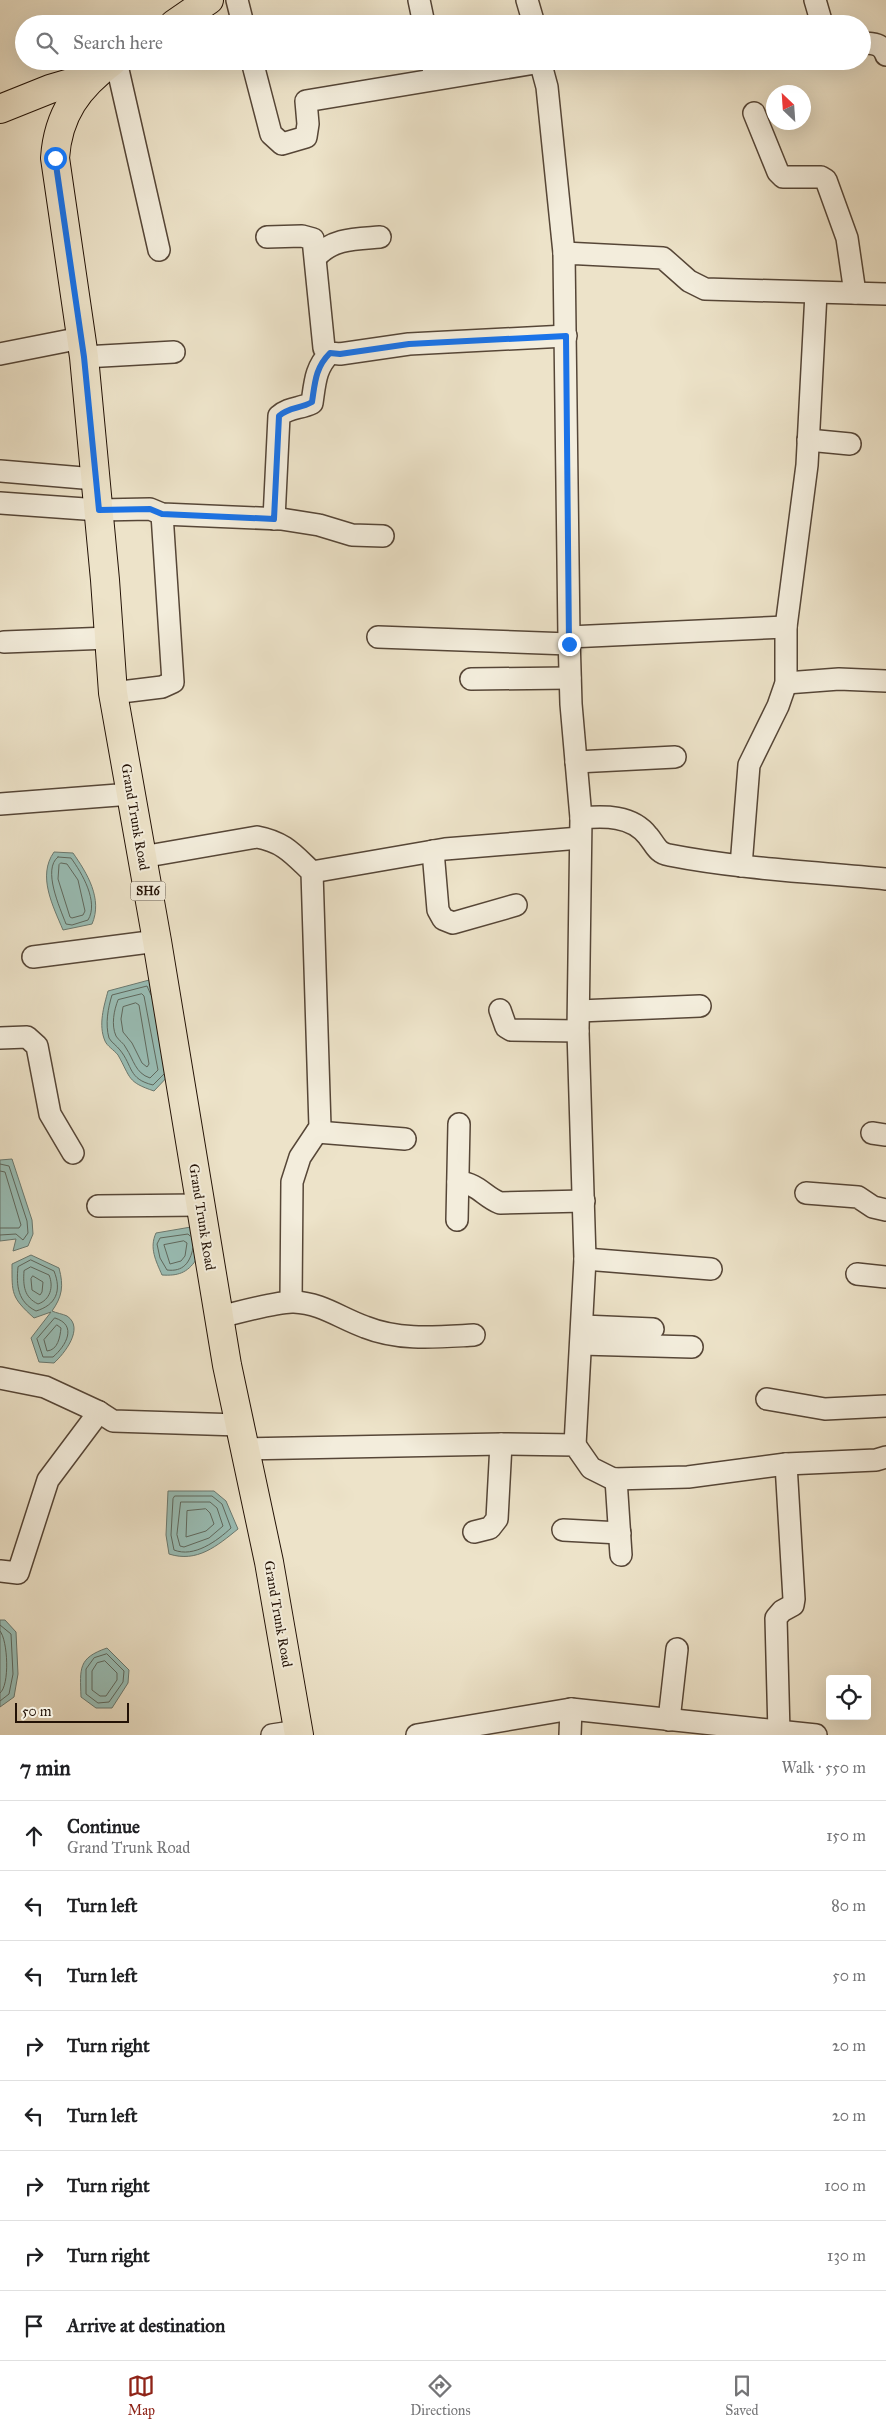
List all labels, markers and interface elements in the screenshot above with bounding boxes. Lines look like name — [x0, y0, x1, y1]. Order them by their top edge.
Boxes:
search box — [15, 15, 871, 70]
icon: search — [33, 29, 61, 57]
text: Search here — [73, 31, 163, 54]
north arrow — [766, 85, 811, 130]
route start — [44, 147, 67, 170]
route end — [558, 633, 581, 656]
street label: Grand Trunk Road — [117, 762, 153, 872]
road number: SH6 — [130, 881, 166, 900]
street label: Grand Trunk Road — [185, 1162, 219, 1272]
street label: Grand Trunk Road — [260, 1559, 296, 1669]
map controls — [826, 1675, 871, 1720]
button: locate — [826, 1675, 871, 1720]
scale bar — [15, 1700, 129, 1723]
text: 50 m — [22, 1703, 51, 1720]
text: 7 min — [20, 1755, 71, 1781]
text: Walk · 550 m — [782, 1758, 866, 1777]
text: Continue — [67, 1815, 140, 1838]
icon: ahead — [20, 1822, 48, 1850]
text: 150 m — [826, 1826, 866, 1845]
text: Grand Trunk Road — [67, 1838, 190, 1857]
icon: left — [20, 1892, 48, 1920]
text: Turn left — [67, 1894, 137, 1917]
text: 80 m — [831, 1896, 866, 1915]
icon: left — [20, 1962, 48, 1990]
text: Turn left — [67, 1964, 137, 1987]
text: 50 m — [832, 1966, 866, 1985]
icon: right — [20, 2032, 48, 2060]
text: Turn right — [67, 2034, 150, 2057]
text: 20 m — [832, 2036, 866, 2055]
icon: left — [20, 2102, 48, 2130]
text: Turn left — [67, 2104, 137, 2127]
text: 20 m — [832, 2106, 866, 2125]
icon: right — [20, 2172, 48, 2200]
text: Turn right — [67, 2174, 150, 2197]
text: 100 m — [824, 2176, 866, 2195]
icon: right — [20, 2242, 48, 2270]
text: Turn right — [67, 2244, 150, 2267]
text: 130 m — [827, 2246, 866, 2265]
icon: arrive — [20, 2312, 48, 2340]
text: Arrive at destination — [67, 2314, 225, 2337]
tab: Map — [127, 2372, 155, 2419]
tab: Directions — [410, 2372, 471, 2419]
tab: Saved — [725, 2372, 759, 2419]

